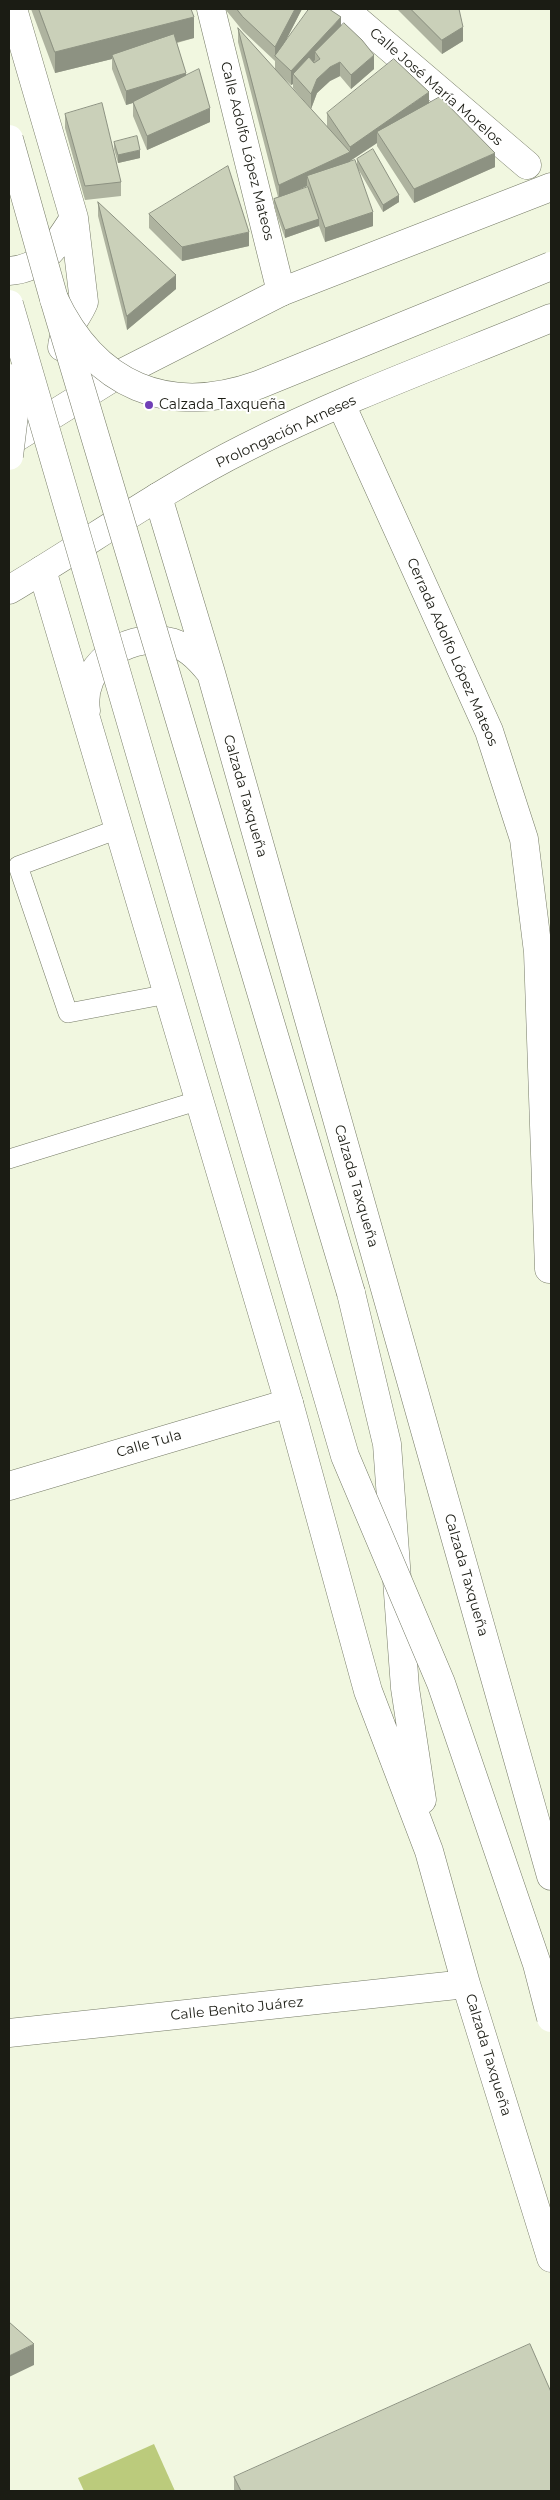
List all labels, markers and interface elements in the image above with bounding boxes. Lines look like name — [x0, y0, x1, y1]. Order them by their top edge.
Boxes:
street label: Calle José María Morelos — [366, 25, 506, 149]
street label: Calle Adolfo López Mateos — [217, 60, 277, 242]
street label: Prolongación Arneses — [213, 392, 359, 472]
place label: Calzada Taxqueña — [159, 397, 286, 413]
marker: Calzada Taxqueña — [143, 399, 155, 411]
street label: Cerrada Adolfo López Mateos — [403, 555, 501, 749]
street label: Calzada Taxqueña — [219, 733, 271, 859]
street label: Calzada Taxqueña — [330, 1123, 382, 1249]
street label: Calle Tula — [114, 1427, 184, 1461]
street label: Calzada Taxqueña — [440, 1512, 492, 1638]
street label: Calzada Taxqueña — [461, 1992, 515, 2118]
street label: Calle Benito Juárez — [170, 1994, 304, 2024]

